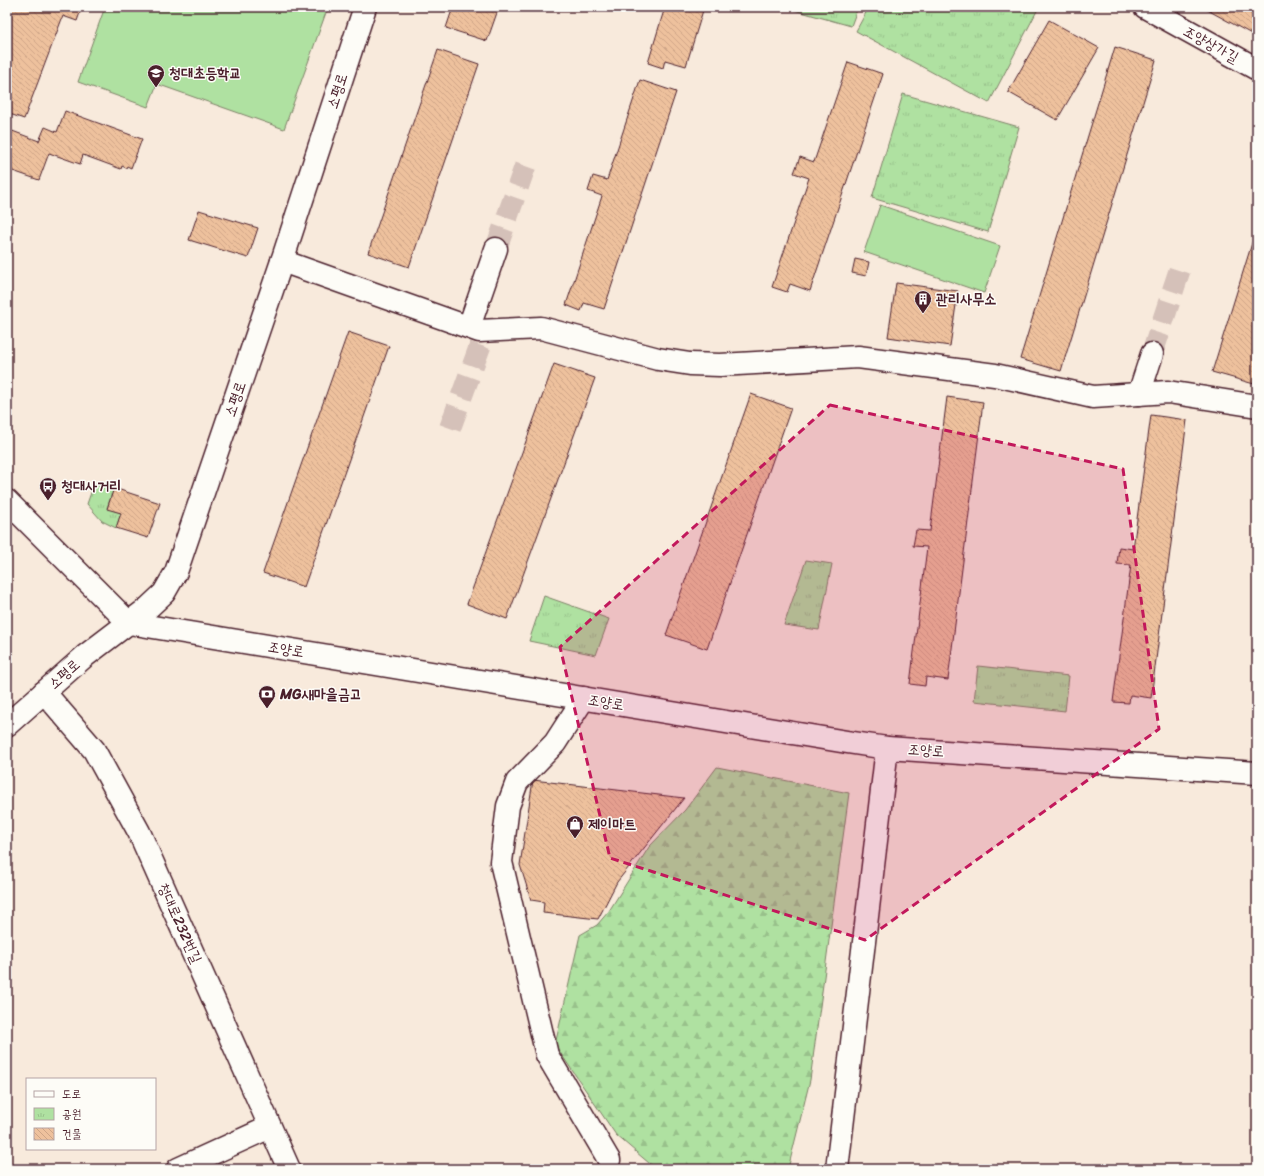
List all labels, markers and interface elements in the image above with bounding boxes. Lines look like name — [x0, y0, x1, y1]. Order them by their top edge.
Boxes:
street label: 조양상가길 — [1178, 18, 1244, 70]
place label: 청대초등학교 — [169, 60, 241, 86]
school or university icon: 청대초등학교 — [146, 63, 166, 88]
street label: 소평로 — [319, 70, 355, 112]
place label: 관리사무소 — [935, 286, 996, 312]
building icon: 관리사무소 — [913, 289, 933, 314]
street label: 소평로 — [217, 378, 253, 420]
place label: 청대사거리 — [61, 473, 121, 499]
bus stop icon: 청대사거리 — [38, 476, 58, 501]
street label: 조양로 — [266, 633, 306, 665]
street label: 소평로 — [42, 652, 86, 696]
place label: MG새마을금고 — [279, 681, 362, 707]
bank icon: MG새마을금고 — [257, 684, 277, 709]
street label: 조양로 — [586, 686, 626, 718]
street label: 조양로 — [907, 736, 945, 764]
place label: 제이마트 — [588, 811, 636, 837]
shop icon: 제이마트 — [565, 814, 585, 839]
street label: 청대로232번길 — [151, 878, 209, 968]
legend — [26, 1078, 156, 1150]
text: 도로 — [62, 1083, 81, 1105]
text: 공원 — [62, 1103, 81, 1125]
text: 건물 — [62, 1123, 82, 1145]

